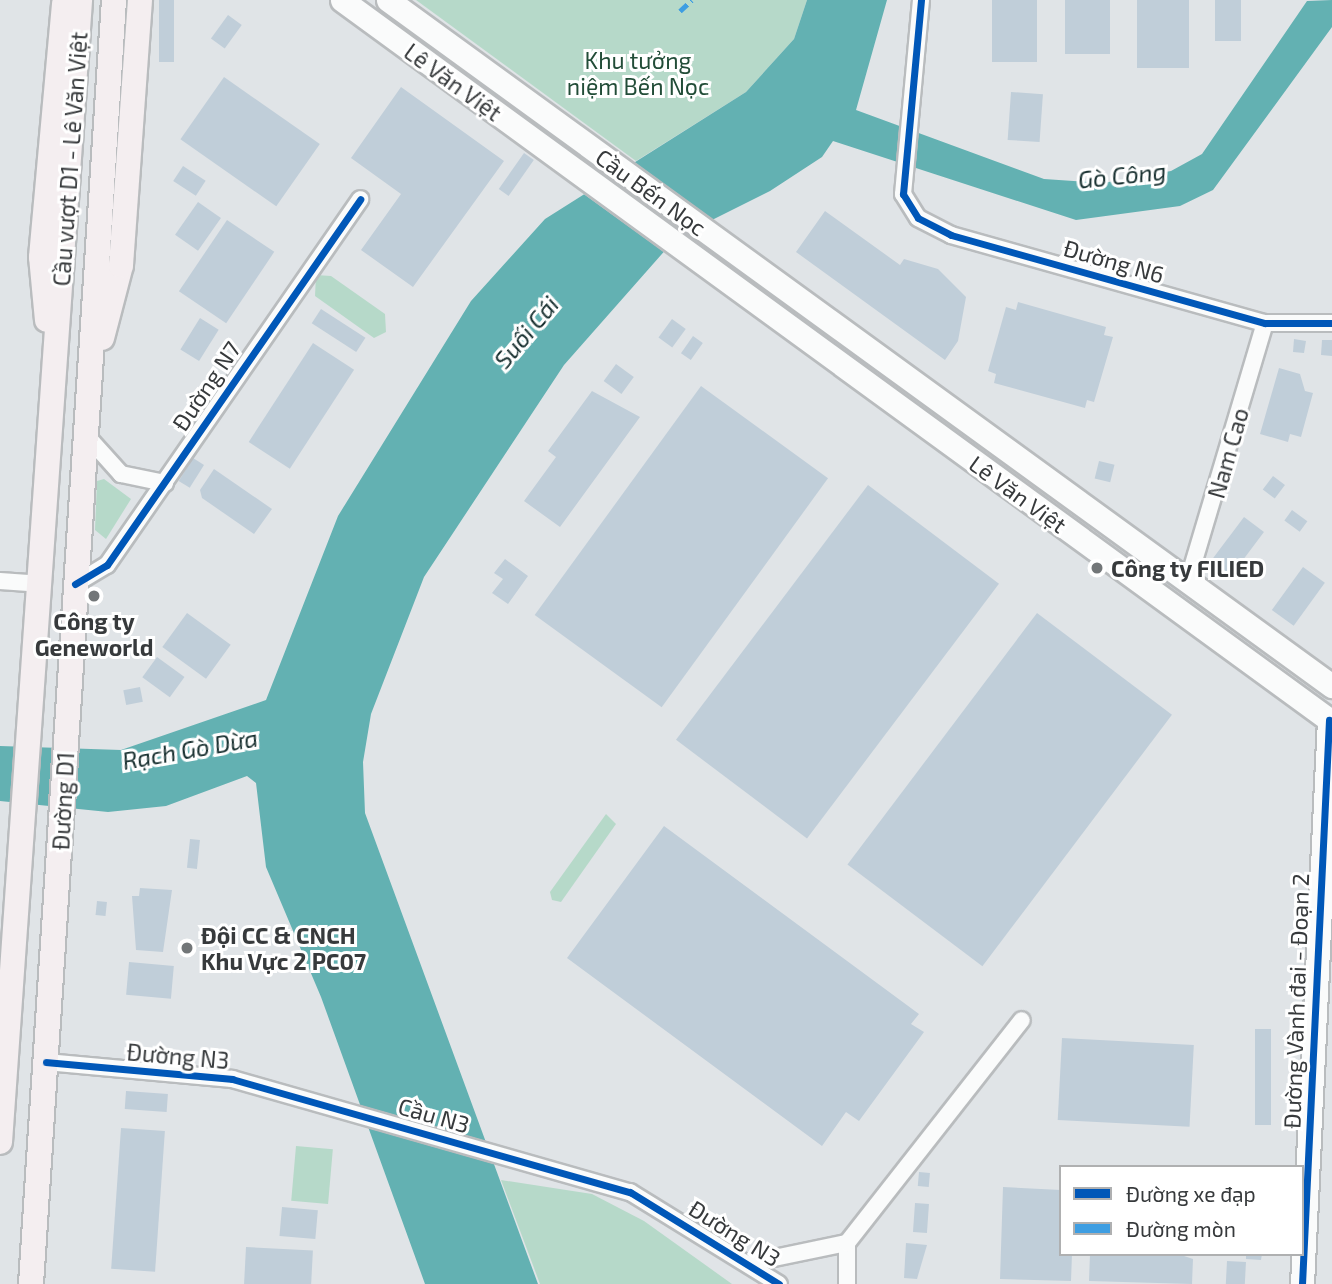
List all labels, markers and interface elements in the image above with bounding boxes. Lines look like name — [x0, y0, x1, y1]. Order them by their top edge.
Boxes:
street label: Cầu vượt D1 - Lê Văn Việt — [47, 30, 93, 288]
street label: Lê Văn Việt — [399, 37, 507, 127]
park label: Khu tưởng niệm Bến Nọc — [567, 46, 709, 100]
street label: Cầu Bến Nọc — [590, 143, 712, 241]
water label: Gò Công — [1076, 156, 1168, 194]
street label: Đường N6 — [1061, 234, 1167, 288]
water label: Suối Cái — [488, 290, 564, 374]
street label: Đường N7 — [166, 336, 246, 436]
street label: Nam Cao — [1202, 405, 1254, 501]
street label: Lê Văn Việt — [964, 449, 1072, 539]
place label: Công ty FILIED — [1111, 554, 1265, 582]
marker: Công ty FILIED — [1089, 560, 1105, 576]
marker: Công ty Geneworld — [86, 588, 102, 604]
place label: Công ty Geneworld — [35, 607, 153, 661]
water label: Rạch Gò Dừa — [120, 723, 260, 775]
street label: Đường D1 — [47, 751, 79, 851]
street label: Đường Vành đai - Đoạn 2 — [1278, 873, 1314, 1129]
place label: Đội CC & CNCH Khu Vực 2 PC07 — [201, 921, 367, 975]
marker: Đội CC & CNCH Khu Vực 2 PC07 — [179, 940, 195, 956]
street label: Đường N3 — [126, 1038, 230, 1074]
street label: Cầu N3 — [395, 1092, 473, 1138]
legend — [1059, 1165, 1304, 1256]
text: Đường xe đạp — [1126, 1181, 1256, 1206]
street label: Đường N3 — [684, 1194, 786, 1272]
text: Đường mòn — [1126, 1216, 1236, 1241]

